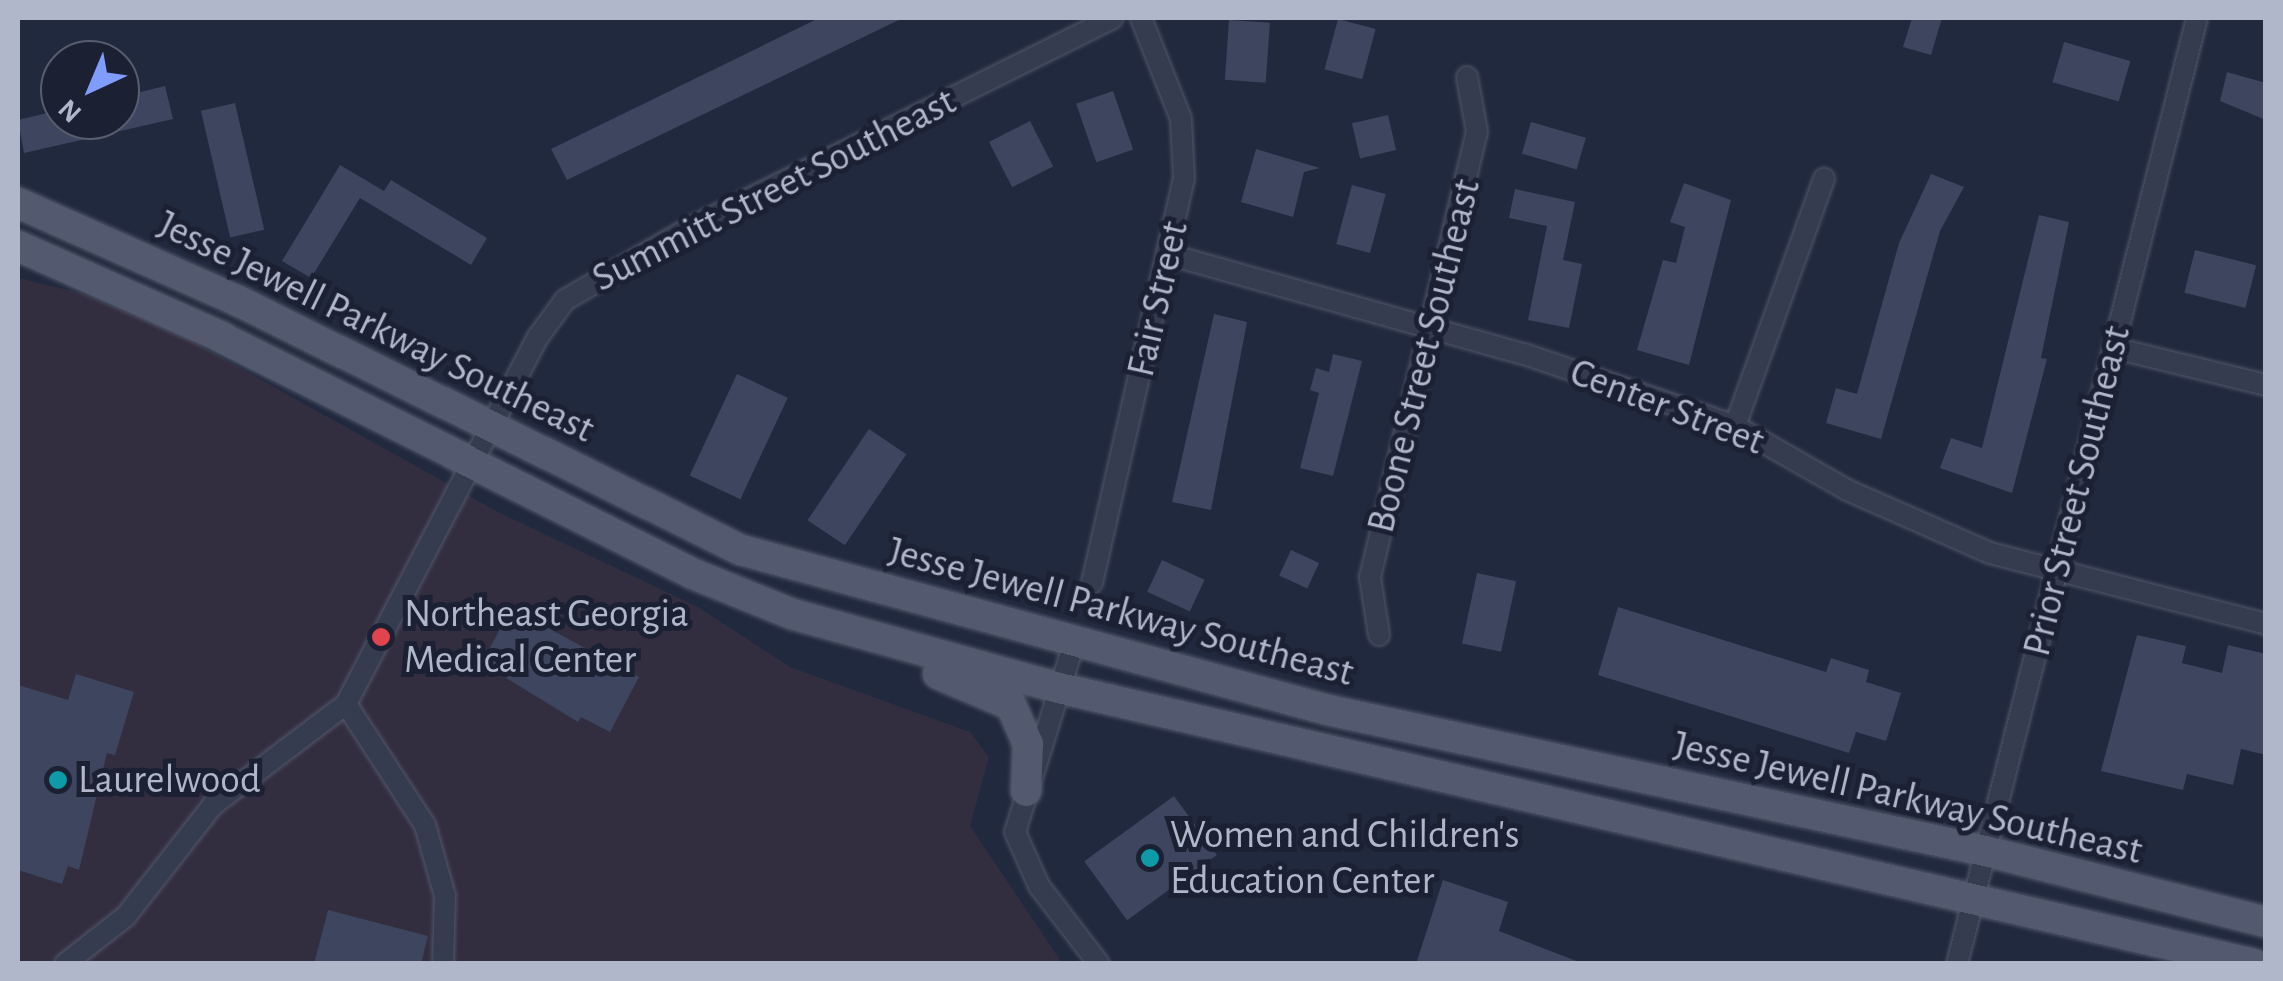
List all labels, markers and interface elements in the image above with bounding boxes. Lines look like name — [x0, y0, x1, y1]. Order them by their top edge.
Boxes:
north arrow — [40, 40, 140, 140]
street label: Summitt Street Southeast — [584, 78, 964, 302]
text: N — [54, 93, 87, 127]
street label: Boone Street Southeast — [1357, 174, 1491, 538]
street label: Jesse Jewell Parkway Southeast — [150, 200, 602, 454]
street label: Fair Street — [1117, 217, 1199, 381]
street label: Prior Street Southeast — [2013, 321, 2141, 661]
street label: Center Street — [1563, 348, 1771, 466]
street label: Jesse Jewell Parkway Southeast — [883, 527, 1359, 697]
place label: Northeast Georgia Medical Center — [404, 590, 689, 684]
marker: Northeast Georgia Medical Center — [368, 624, 394, 650]
street label: Jesse Jewell Parkway Southeast — [1669, 721, 2147, 875]
place label: Laurelwood — [78, 756, 261, 804]
marker: Laurelwood — [47, 769, 69, 791]
place label: Women and Children's Education Center — [1170, 811, 1520, 905]
marker: Women and Children's Education Center — [1139, 847, 1161, 869]

